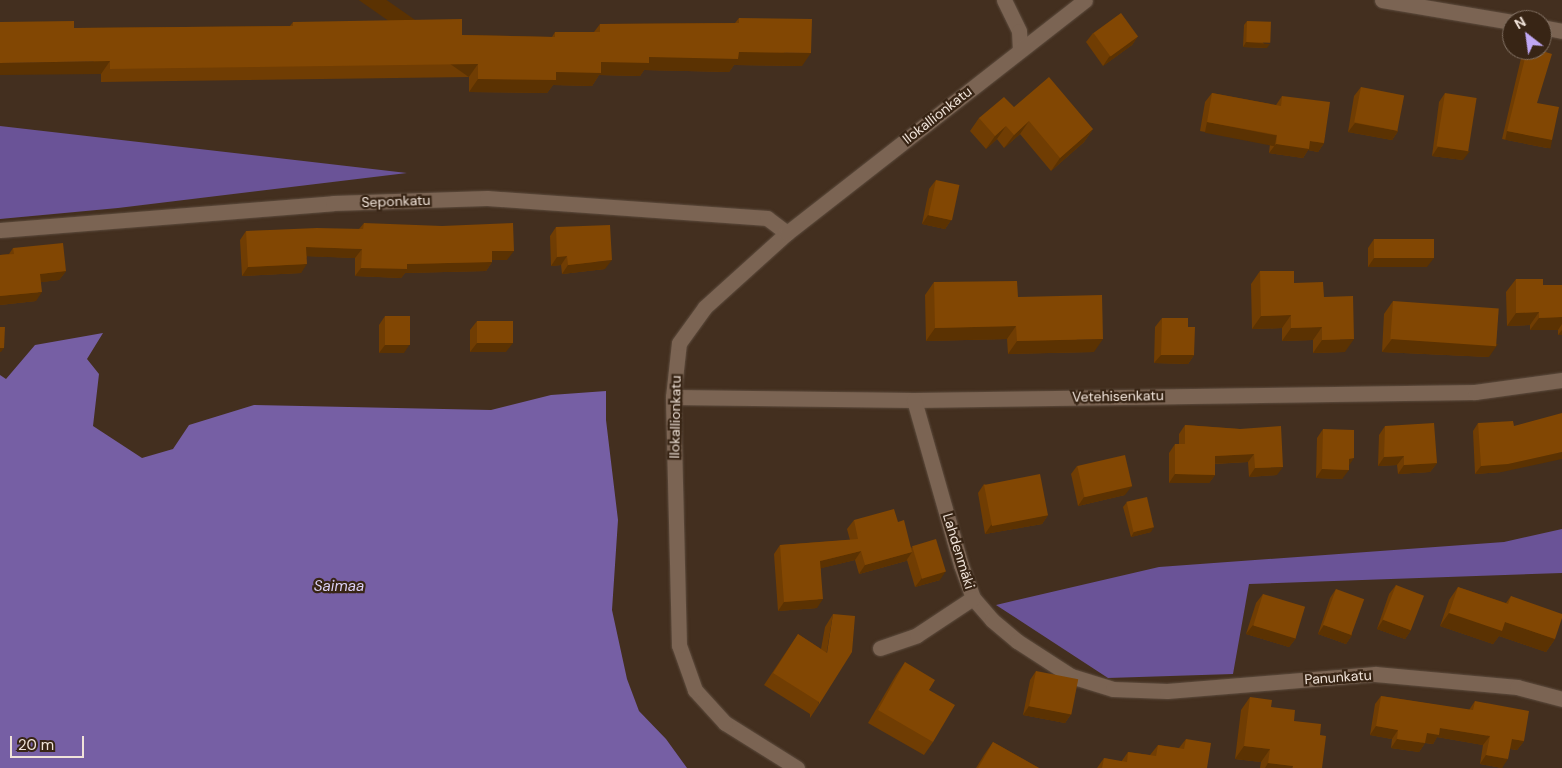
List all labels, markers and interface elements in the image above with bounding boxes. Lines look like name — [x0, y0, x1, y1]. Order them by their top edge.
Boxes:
north arrow — [1502, 10, 1552, 60]
text: N — [1511, 13, 1529, 33]
street label: Ilokallionkatu — [899, 83, 975, 147]
street label: Seponkatu — [361, 191, 431, 211]
street label: Ilokallionkatu — [666, 375, 684, 459]
street label: Vetehisenkatu — [1072, 387, 1164, 405]
street label: Lahdenmäki — [940, 511, 978, 591]
water label: Saimaa — [314, 578, 364, 596]
street label: Panunkatu — [1304, 666, 1372, 688]
scale bar — [12, 726, 86, 758]
text: 20 m — [18, 735, 54, 755]

